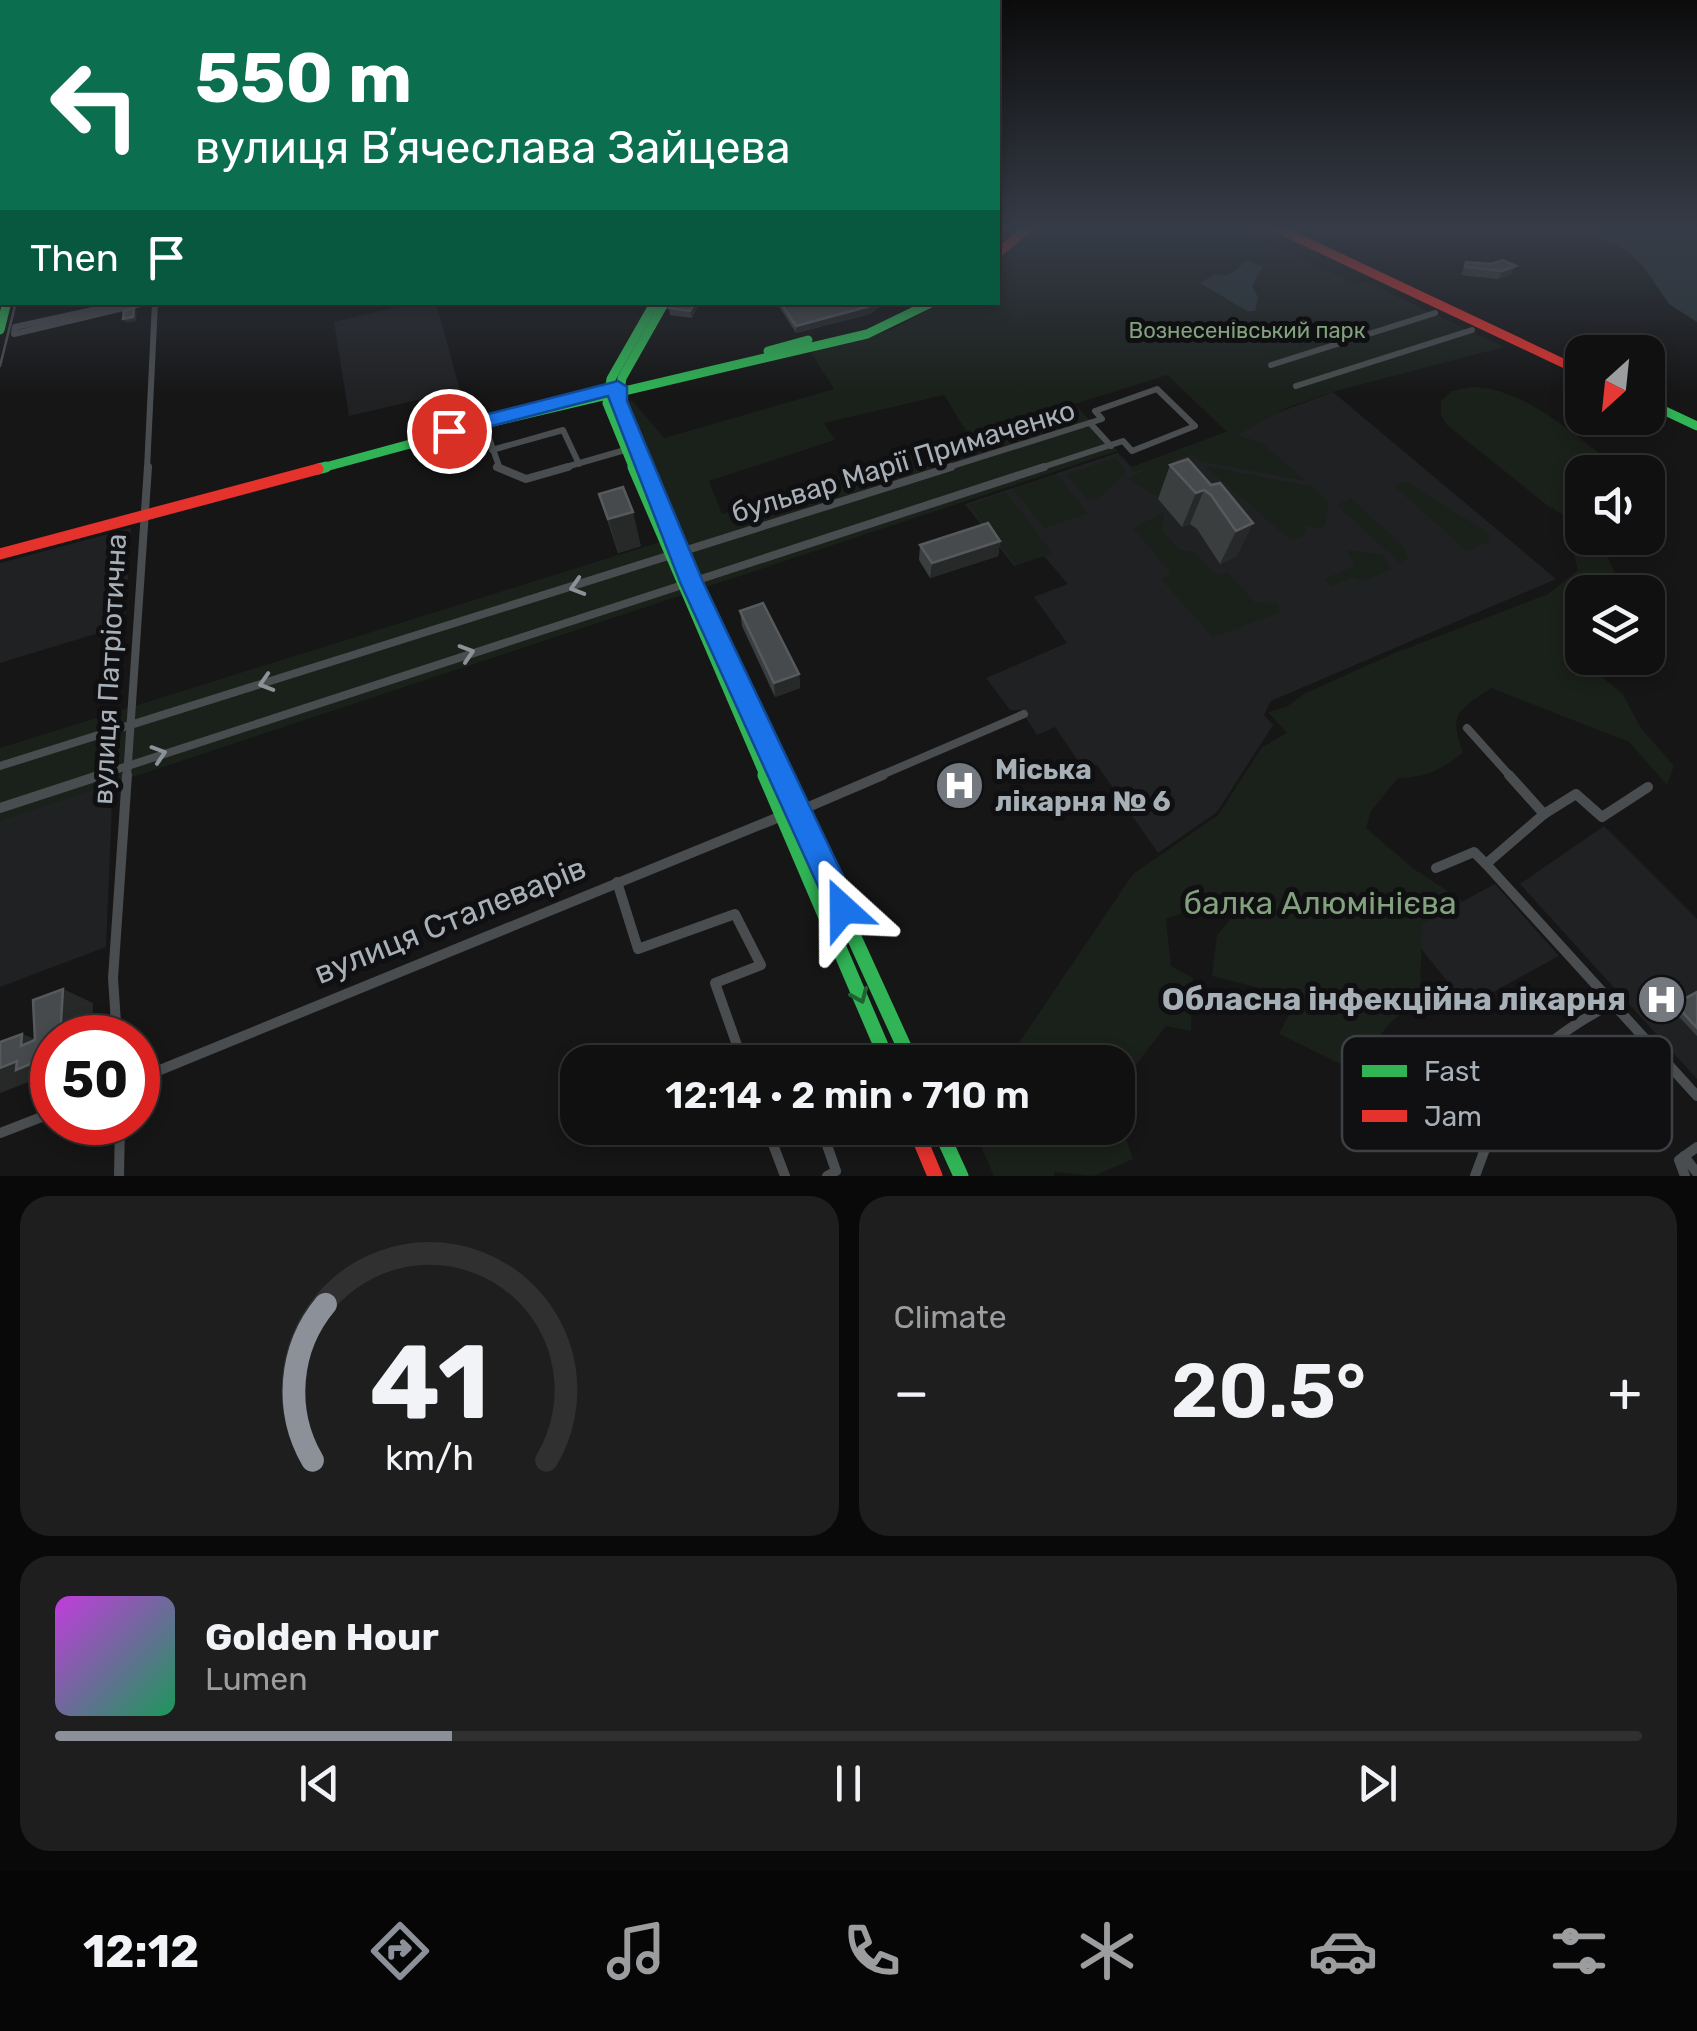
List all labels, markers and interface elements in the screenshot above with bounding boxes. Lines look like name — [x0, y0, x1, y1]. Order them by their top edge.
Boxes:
text: 550 m — [195, 37, 412, 120]
icon: left — [30, 40, 160, 170]
text: вулиця Вʼячеслава Зайцева — [195, 121, 791, 174]
icon: arrive — [139, 230, 194, 285]
text: Then — [30, 235, 119, 281]
park label: Вознесенівський парк — [1128, 317, 1366, 344]
north arrow — [1565, 335, 1665, 435]
map controls — [1565, 335, 1665, 675]
pin — [407, 389, 492, 474]
street label: бульвар Марії Примаченко — [727, 393, 1079, 529]
icon: arrive — [422, 404, 477, 459]
button: sound — [1565, 455, 1665, 555]
street label: вулиця Патріотична — [86, 533, 133, 805]
one-way arrow — [569, 575, 586, 596]
button: layers — [1565, 575, 1665, 675]
one-way arrow — [458, 644, 475, 664]
one-way arrow — [259, 671, 276, 691]
one-way arrow — [149, 746, 166, 766]
place label: Мiська лiкарня № 6 — [995, 753, 1171, 818]
hospital icon: Мiська лiкарня № 6 — [934, 759, 986, 811]
street label: вулиця Сталеварів — [309, 848, 591, 992]
position arrow — [791, 857, 895, 961]
park label: балка Алюмінієва — [1183, 884, 1457, 922]
hospital icon: Обласна інфекційна лікарня — [1635, 973, 1687, 1025]
place label: Обласна інфекційна лікарня — [1162, 980, 1626, 1018]
one-way arrow — [848, 985, 868, 1003]
speed limit sign: 50 — [30, 1015, 160, 1145]
legend — [1342, 1036, 1672, 1151]
text: Fast — [1424, 1055, 1480, 1088]
text: 12:14 · 2 min · 710 m — [665, 1072, 1030, 1118]
text: Jam — [1424, 1100, 1482, 1133]
text: Climate — [894, 1298, 1007, 1336]
text: 41 — [369, 1321, 489, 1444]
text: 20.5° — [1171, 1347, 1366, 1436]
text: − — [894, 1360, 929, 1425]
text: + — [1608, 1360, 1642, 1425]
text: km/h — [385, 1437, 474, 1479]
text: Golden Hour — [205, 1614, 439, 1660]
text: Lumen — [205, 1660, 308, 1698]
icon: previous — [292, 1756, 347, 1811]
icon: pause — [821, 1756, 876, 1811]
icon: next — [1350, 1756, 1405, 1811]
icon: directions — [365, 1916, 435, 1986]
icon: music — [601, 1916, 671, 1986]
icon: phone — [837, 1916, 907, 1986]
icon: climate — [1072, 1916, 1142, 1986]
icon: car — [1308, 1916, 1378, 1986]
icon: filters — [1544, 1916, 1614, 1986]
text: 12:12 — [83, 1925, 199, 1978]

